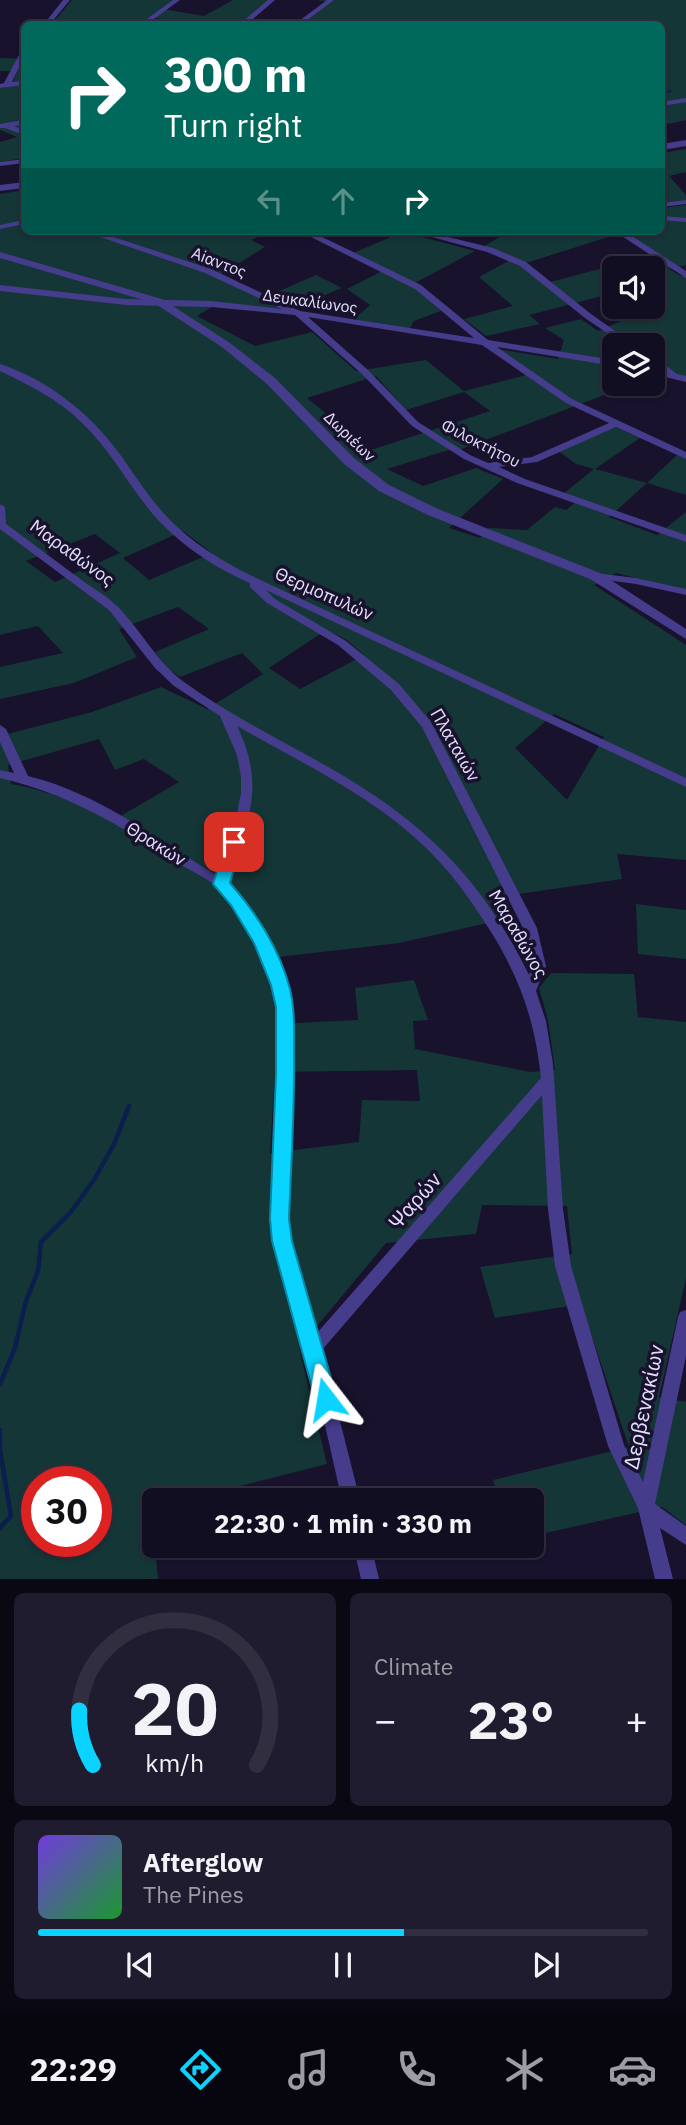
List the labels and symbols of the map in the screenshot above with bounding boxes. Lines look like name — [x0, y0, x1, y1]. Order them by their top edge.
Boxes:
street label: Aiαντος — [189, 242, 249, 282]
street label: Δευκαλίωνος — [261, 284, 359, 318]
street label: Δωριέων — [320, 407, 380, 465]
street label: Φιλοκτήτου — [438, 415, 524, 471]
street label: Μαραθώνος — [26, 514, 119, 591]
street label: Θερμοπυλών — [272, 562, 377, 625]
street label: Πλαταιών — [425, 704, 486, 785]
pin — [204, 812, 264, 872]
street label: Θρακών — [122, 816, 190, 871]
street label: Μαραθώνος — [484, 885, 553, 983]
street label: Ψαρών — [382, 1165, 447, 1235]
street label: Δερβενακίων — [616, 1342, 670, 1472]
position arrow — [289, 1362, 363, 1436]
speed limit sign: 30 — [21, 1466, 112, 1557]

